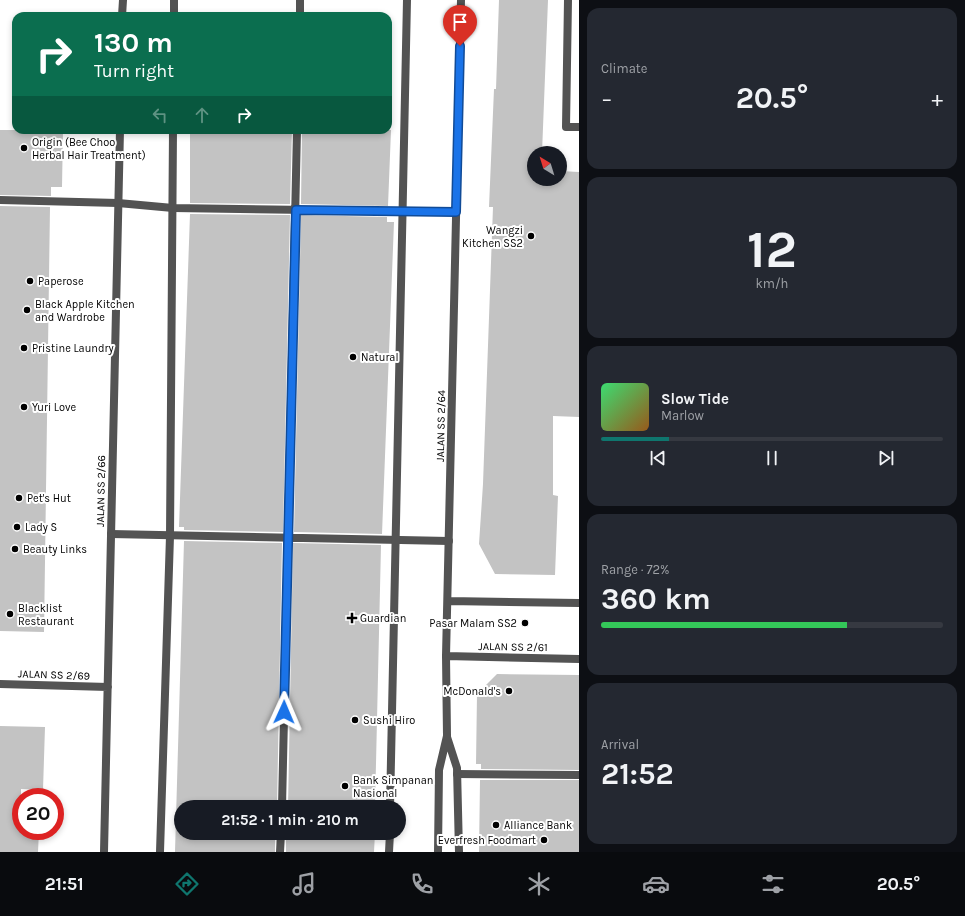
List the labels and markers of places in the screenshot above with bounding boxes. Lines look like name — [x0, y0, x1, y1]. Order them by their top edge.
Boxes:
pin — [443, 5, 477, 46]
place label: Origin (Bee Choo Herbal Hair Treatment) — [32, 136, 146, 162]
marker: Origin (Bee Choo Herbal Hair Treatment) — [19, 143, 29, 153]
place label: Wangzi Kitchen SS2 — [462, 224, 523, 250]
marker: Wangzi Kitchen SS2 — [526, 231, 536, 241]
place label: Paperose — [38, 275, 84, 288]
marker: Paperose — [25, 276, 35, 286]
place label: Black Apple Kitchen and Wardrobe — [35, 298, 135, 324]
marker: Black Apple Kitchen and Wardrobe — [22, 305, 32, 315]
place label: Pristine Laundry — [32, 342, 114, 355]
marker: Pristine Laundry — [19, 343, 29, 353]
place label: Natural — [361, 351, 399, 364]
marker: Natural — [348, 352, 358, 362]
place label: Yuri Love — [32, 401, 77, 414]
marker: Yuri Love — [19, 402, 29, 412]
place label: Pet's Hut — [27, 492, 71, 505]
marker: Pet's Hut — [14, 493, 24, 503]
place label: Lady S — [25, 521, 57, 534]
marker: Lady S — [12, 522, 22, 532]
place label: Beauty Links — [23, 543, 87, 556]
marker: Beauty Links — [10, 544, 20, 554]
place label: Blacklist Restaurant — [18, 602, 74, 628]
marker: Blacklist Restaurant — [5, 609, 15, 619]
place label: Guardian — [360, 612, 406, 625]
marker: Guardian — [347, 613, 357, 623]
place label: Pasar Malam SS2 — [429, 617, 517, 630]
marker: Pasar Malam SS2 — [520, 618, 530, 628]
place label: McDonald's — [443, 685, 501, 698]
marker: McDonald's — [504, 686, 514, 696]
place label: Sushi Hiro — [363, 714, 415, 727]
marker: Sushi Hiro — [350, 715, 360, 725]
place label: Bank Simpanan Nasional — [353, 774, 433, 800]
marker: Bank Simpanan Nasional — [340, 781, 350, 791]
place label: Alliance Bank — [504, 819, 572, 832]
marker: Alliance Bank — [491, 820, 501, 830]
place label: Everfresh Foodmart — [438, 834, 536, 847]
marker: Everfresh Foodmart — [539, 835, 549, 845]

